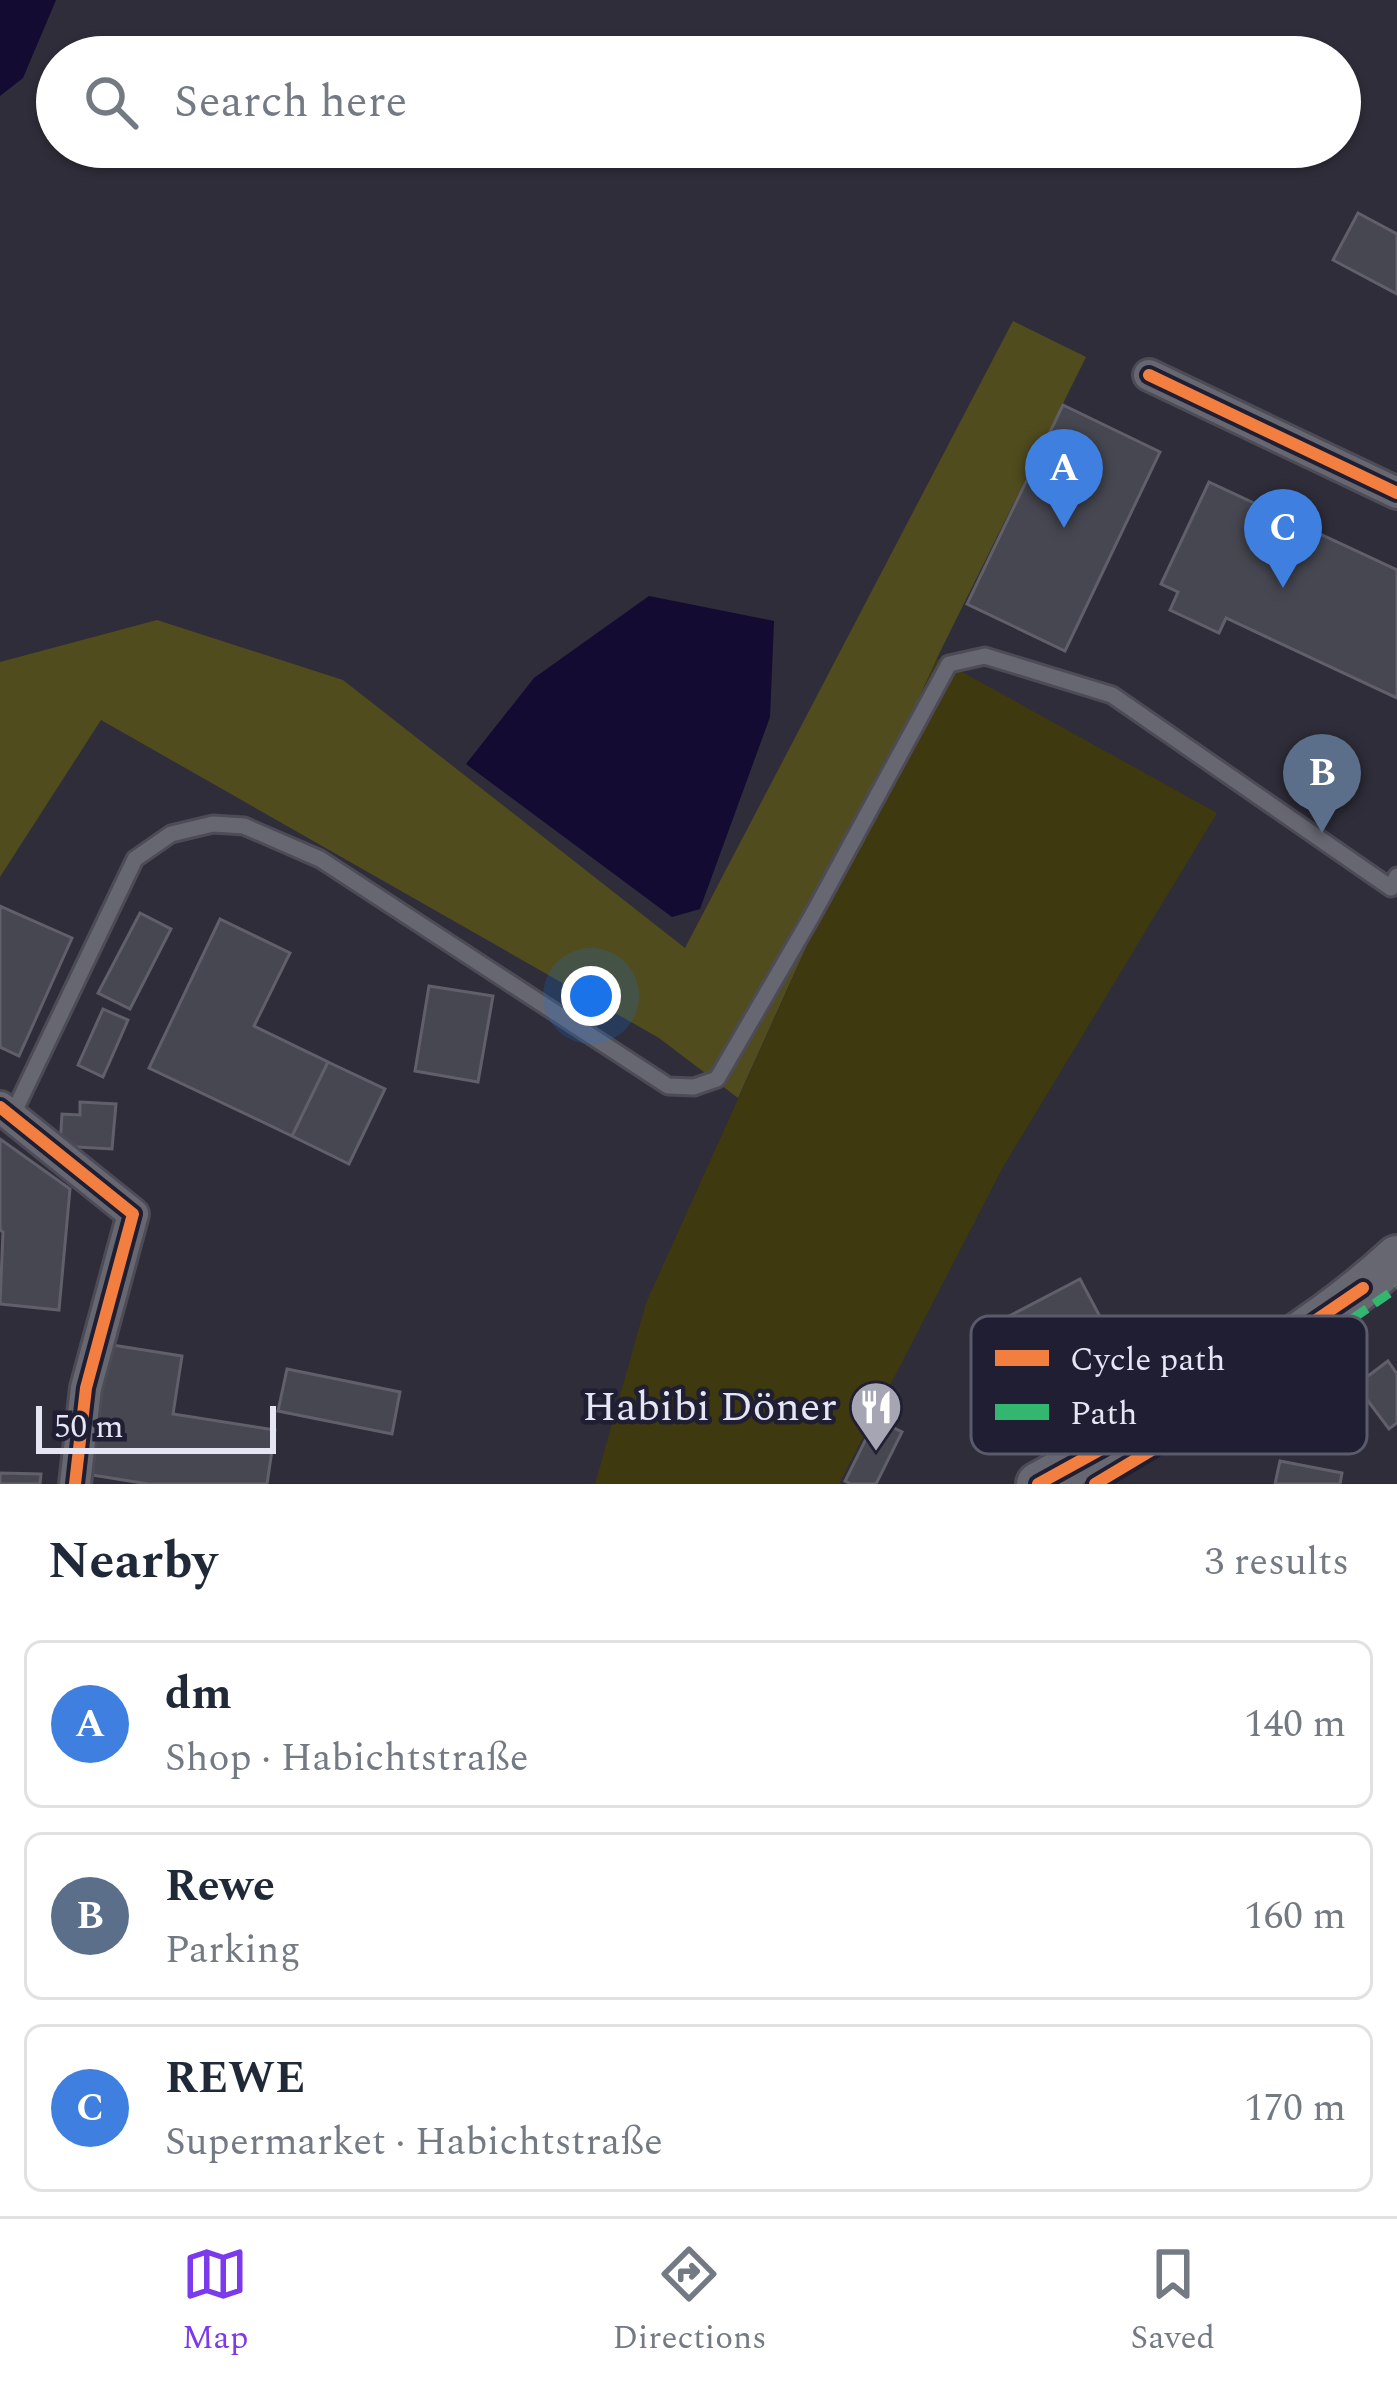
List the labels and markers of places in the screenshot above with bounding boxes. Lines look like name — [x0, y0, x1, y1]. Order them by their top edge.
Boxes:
pin: A — [1025, 429, 1103, 528]
pin: C — [1244, 489, 1322, 588]
pin: B — [1283, 734, 1361, 833]
place label: Habibi Döner — [582, 1376, 837, 1439]
restaurant icon: Habibi Döner — [848, 1379, 904, 1453]

